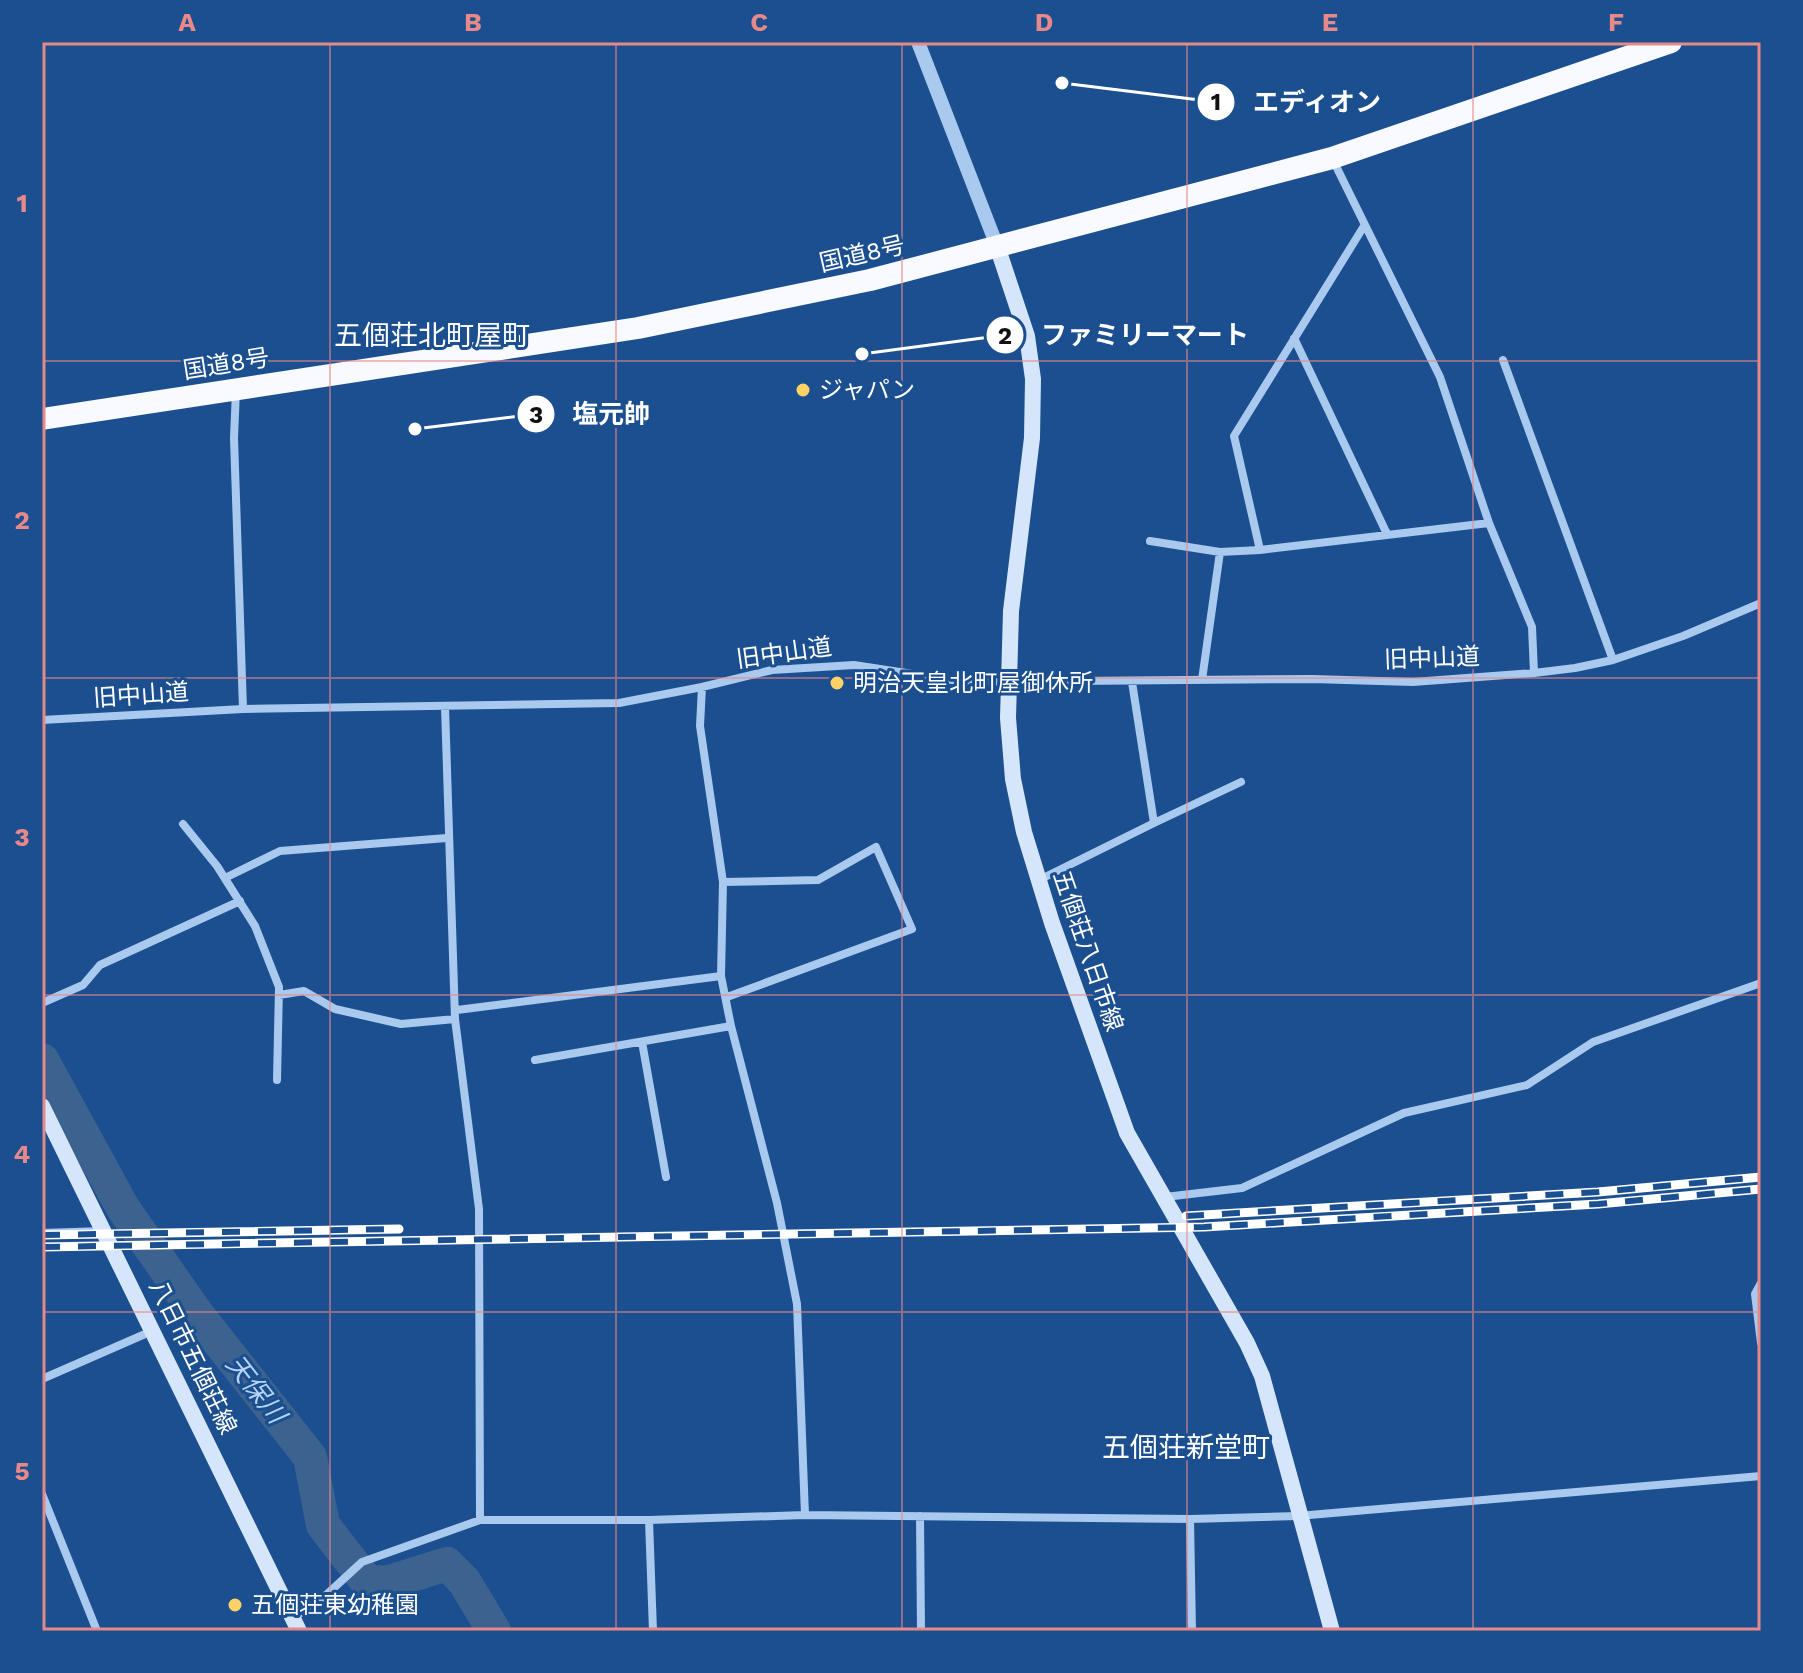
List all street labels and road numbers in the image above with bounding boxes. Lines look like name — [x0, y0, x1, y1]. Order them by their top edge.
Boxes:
street label: 国道8号 — [817, 231, 907, 277]
street label: 国道8号 — [181, 343, 271, 385]
street label: 旧中山道 — [735, 632, 833, 674]
street label: 旧中山道 — [1384, 642, 1480, 674]
street label: 旧中山道 — [92, 678, 190, 712]
street label: 五個荘八日市線 — [1047, 867, 1129, 1035]
street label: 八日市五個荘線 — [144, 1275, 242, 1439]

